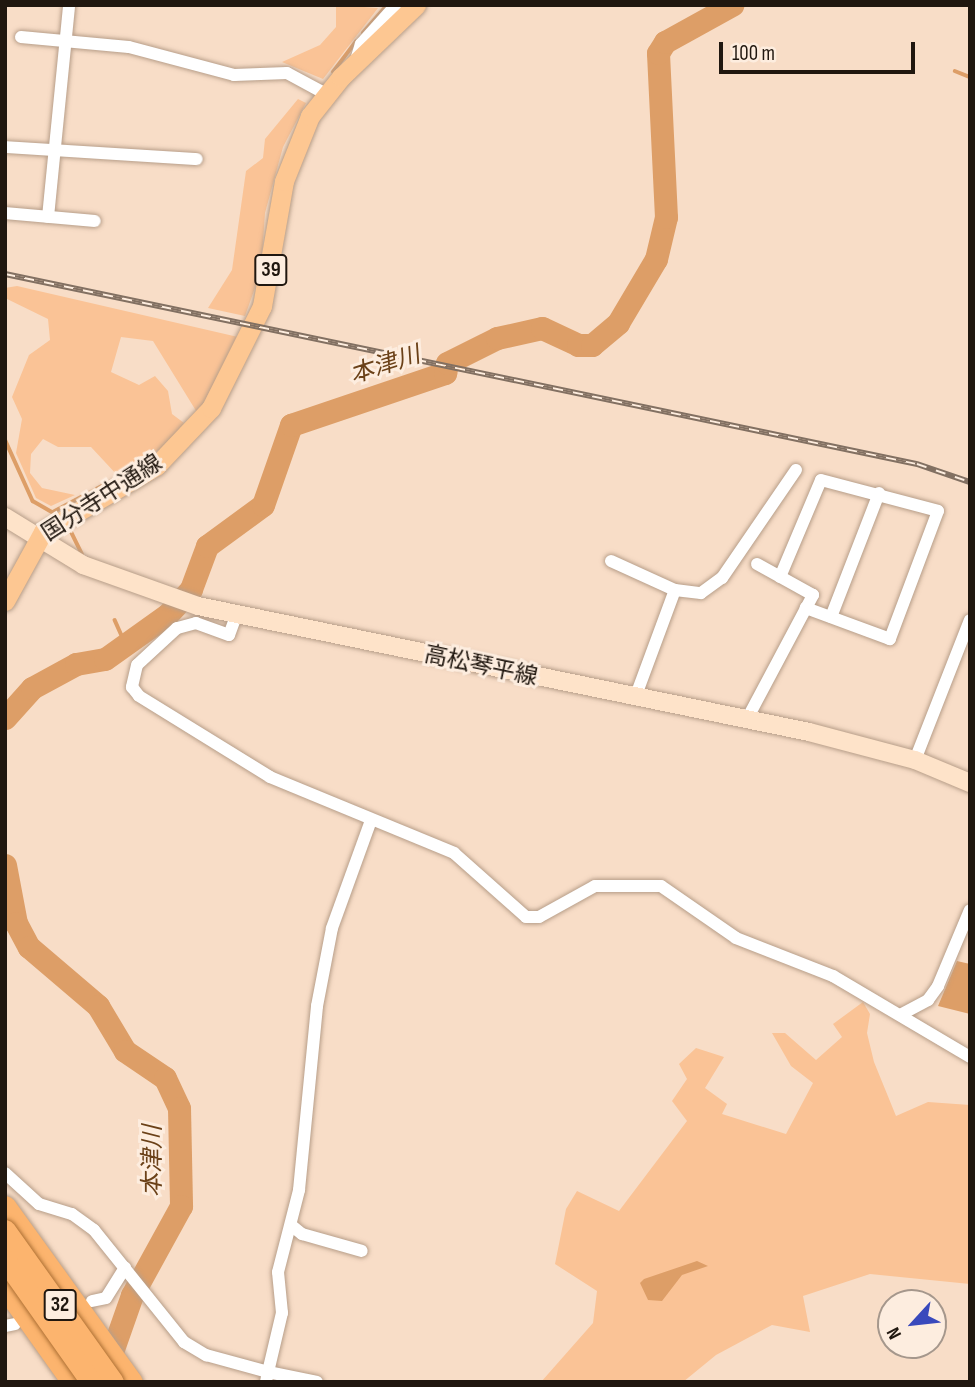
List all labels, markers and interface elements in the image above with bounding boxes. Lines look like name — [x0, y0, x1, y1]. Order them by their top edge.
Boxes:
scale bar — [723, 28, 919, 72]
text: 100 m — [732, 41, 775, 66]
road number: 39 — [254, 252, 288, 288]
water label: 本津川 — [346, 340, 424, 390]
street label: 国分寺中通線 — [37, 449, 167, 547]
street label: 高松琴平線 — [422, 641, 540, 691]
water label: 本津川 — [139, 1125, 167, 1197]
road number: 32 — [42, 1288, 78, 1322]
north arrow — [877, 1289, 947, 1359]
text: N — [882, 1323, 907, 1343]

